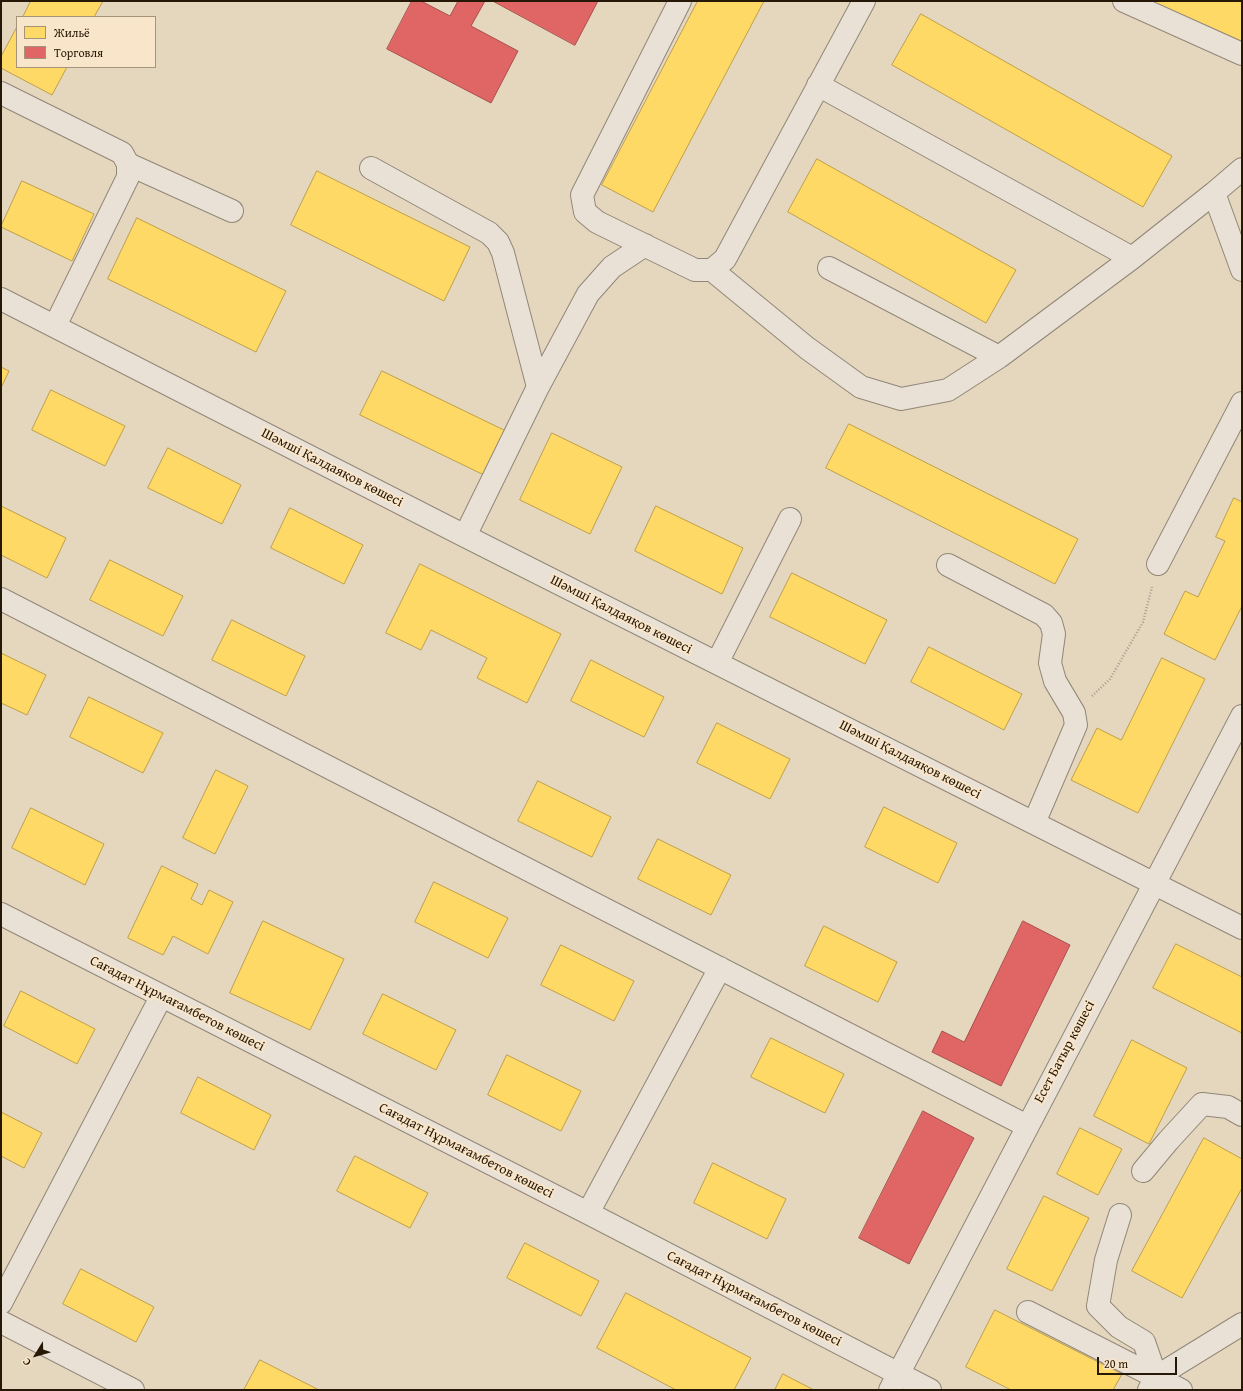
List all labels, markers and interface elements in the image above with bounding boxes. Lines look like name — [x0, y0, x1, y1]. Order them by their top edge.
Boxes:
legend — [16, 16, 156, 68]
text: Жильё — [54, 24, 90, 41]
text: Торговля — [54, 44, 103, 61]
street label: Шәмші Қалдаяқов көшесі — [258, 425, 406, 511]
street label: Шәмші Қалдаяқов көшесі — [547, 572, 695, 658]
street label: Шәмші Қалдаяқов көшесі — [836, 717, 984, 803]
street label: Сағадат Нұрмағамбетов көшесі — [87, 953, 267, 1055]
street label: Есет Батыр көшесі — [1031, 998, 1099, 1106]
street label: Сағадат Нұрмағамбетов көшесі — [376, 1100, 556, 1202]
street label: Сағадат Нұрмағамбетов көшесі — [664, 1248, 844, 1350]
north arrow — [16, 1335, 56, 1375]
scale bar — [1099, 1349, 1179, 1375]
text: С — [18, 1355, 35, 1370]
text: 20 m — [1104, 1355, 1128, 1372]

